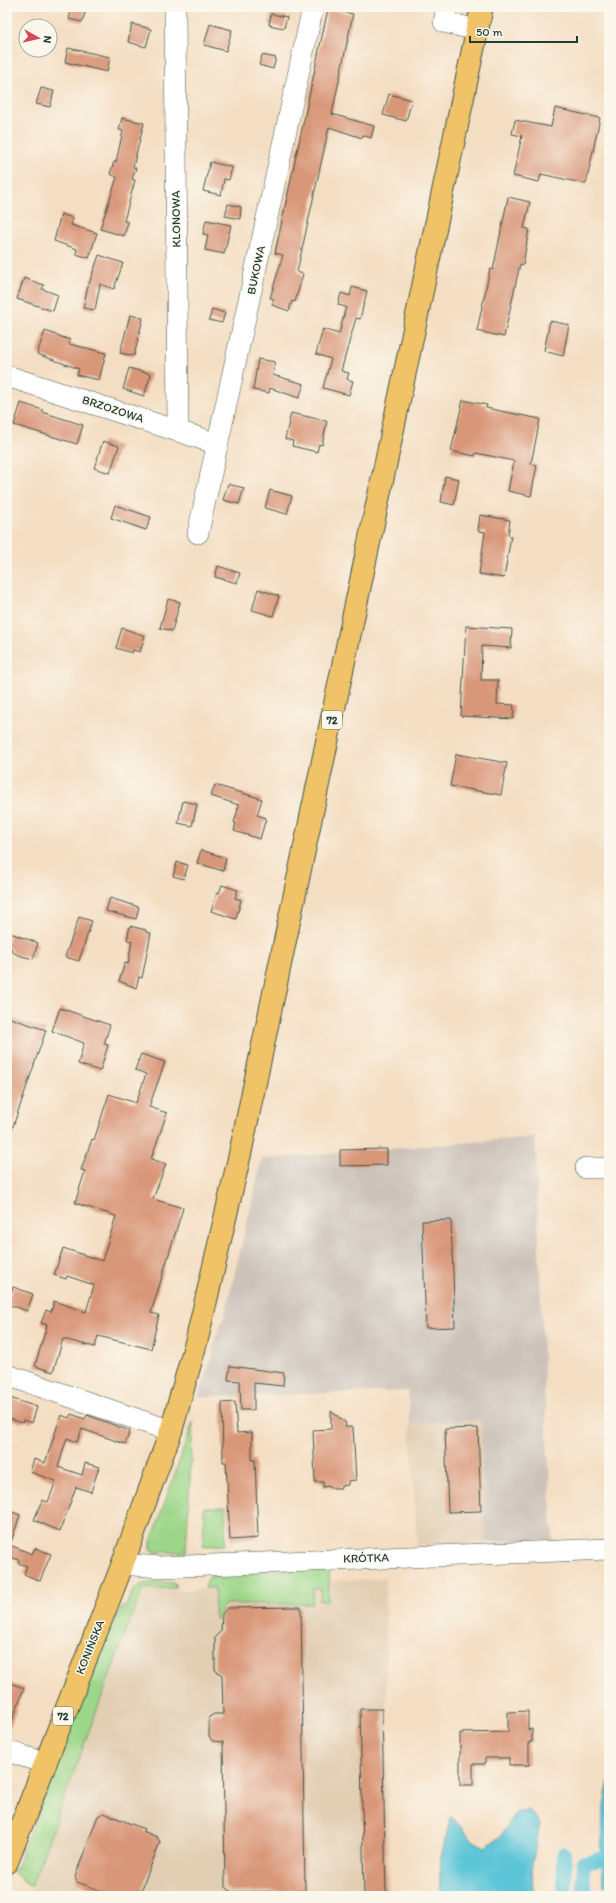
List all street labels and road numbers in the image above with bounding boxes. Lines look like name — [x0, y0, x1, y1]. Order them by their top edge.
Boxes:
street label: KLONOWA — [168, 190, 183, 248]
street label: BUKOWA — [244, 244, 268, 296]
street label: BRZOZOWA — [80, 392, 146, 426]
road number: 72 — [322, 711, 342, 729]
street label: KRÓTKA — [343, 1550, 389, 1566]
street label: KONIŃSKA — [73, 1617, 107, 1676]
road number: 72 — [53, 1707, 73, 1725]

